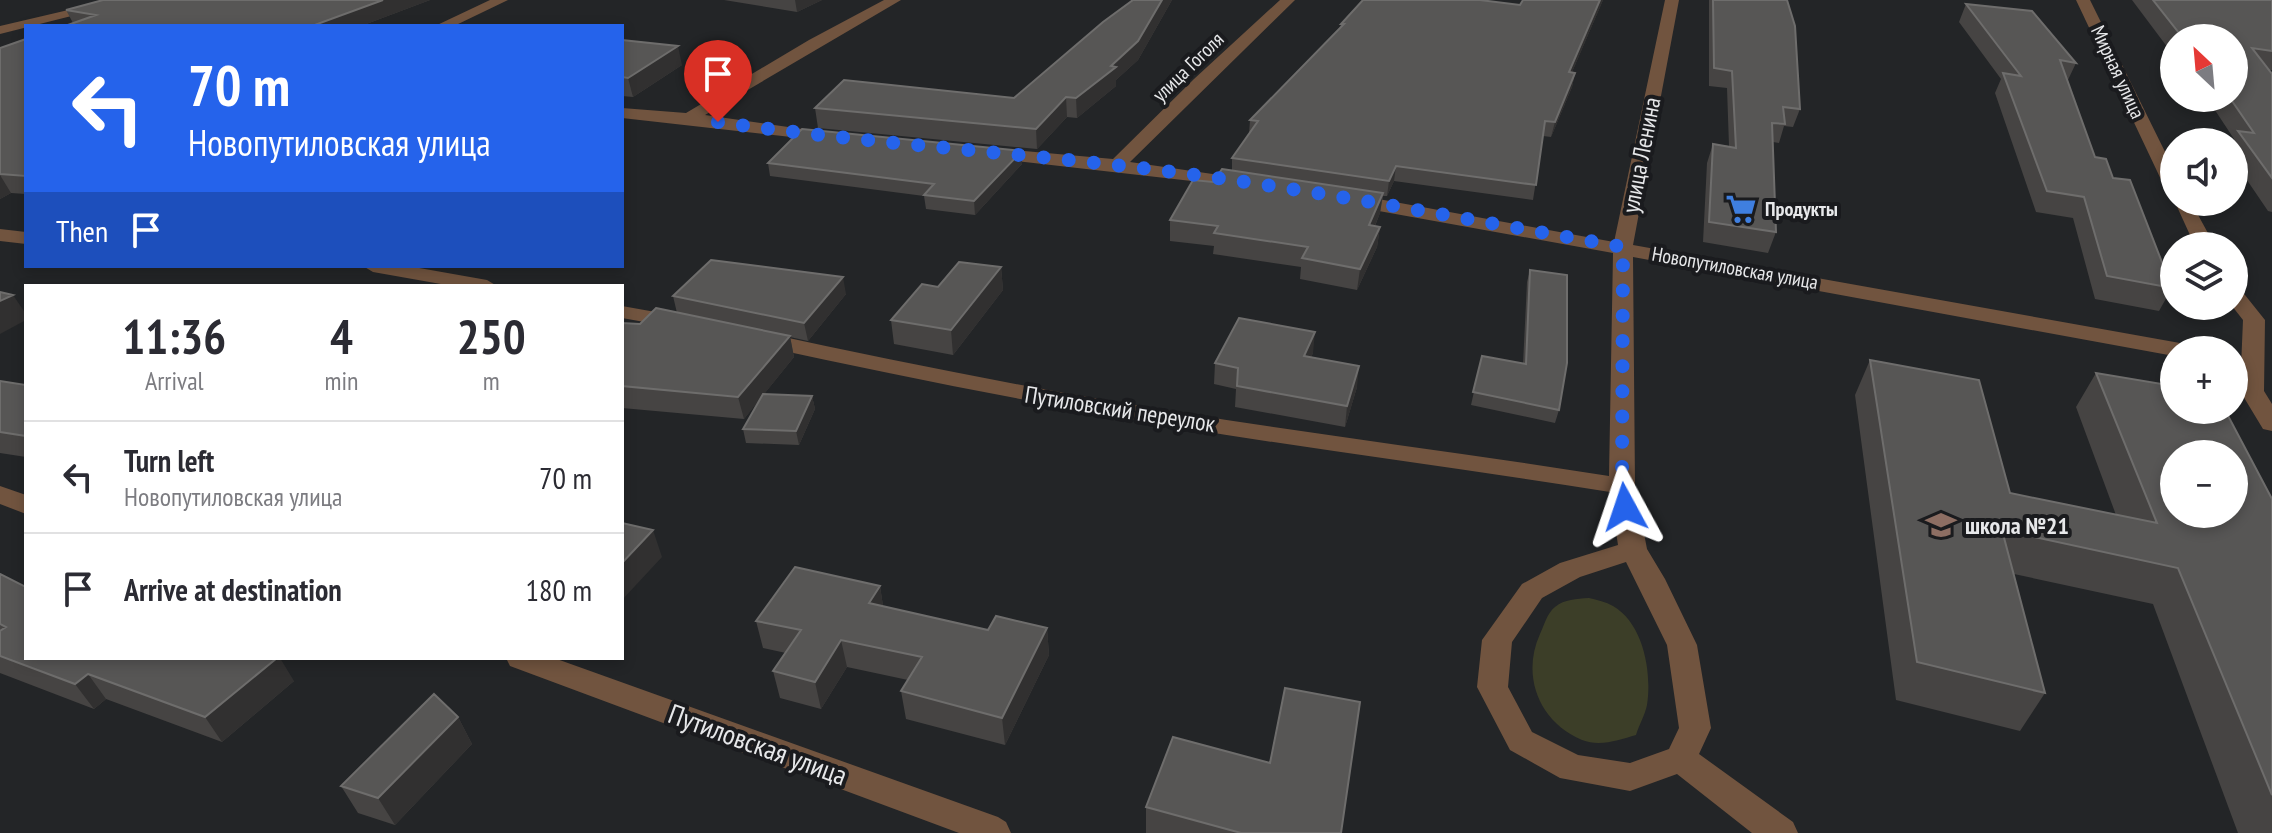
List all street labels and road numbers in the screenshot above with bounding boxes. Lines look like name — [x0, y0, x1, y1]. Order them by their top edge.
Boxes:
street label: Мирная улица — [2085, 21, 2151, 123]
street label: улица Гоголя — [1147, 27, 1229, 107]
street label: улица Ленина — [1615, 94, 1667, 216]
street label: Новопутиловская улица — [1650, 241, 1820, 295]
street label: Путиловский переулок — [1023, 379, 1218, 439]
street label: Путиловская улица — [664, 695, 852, 793]

